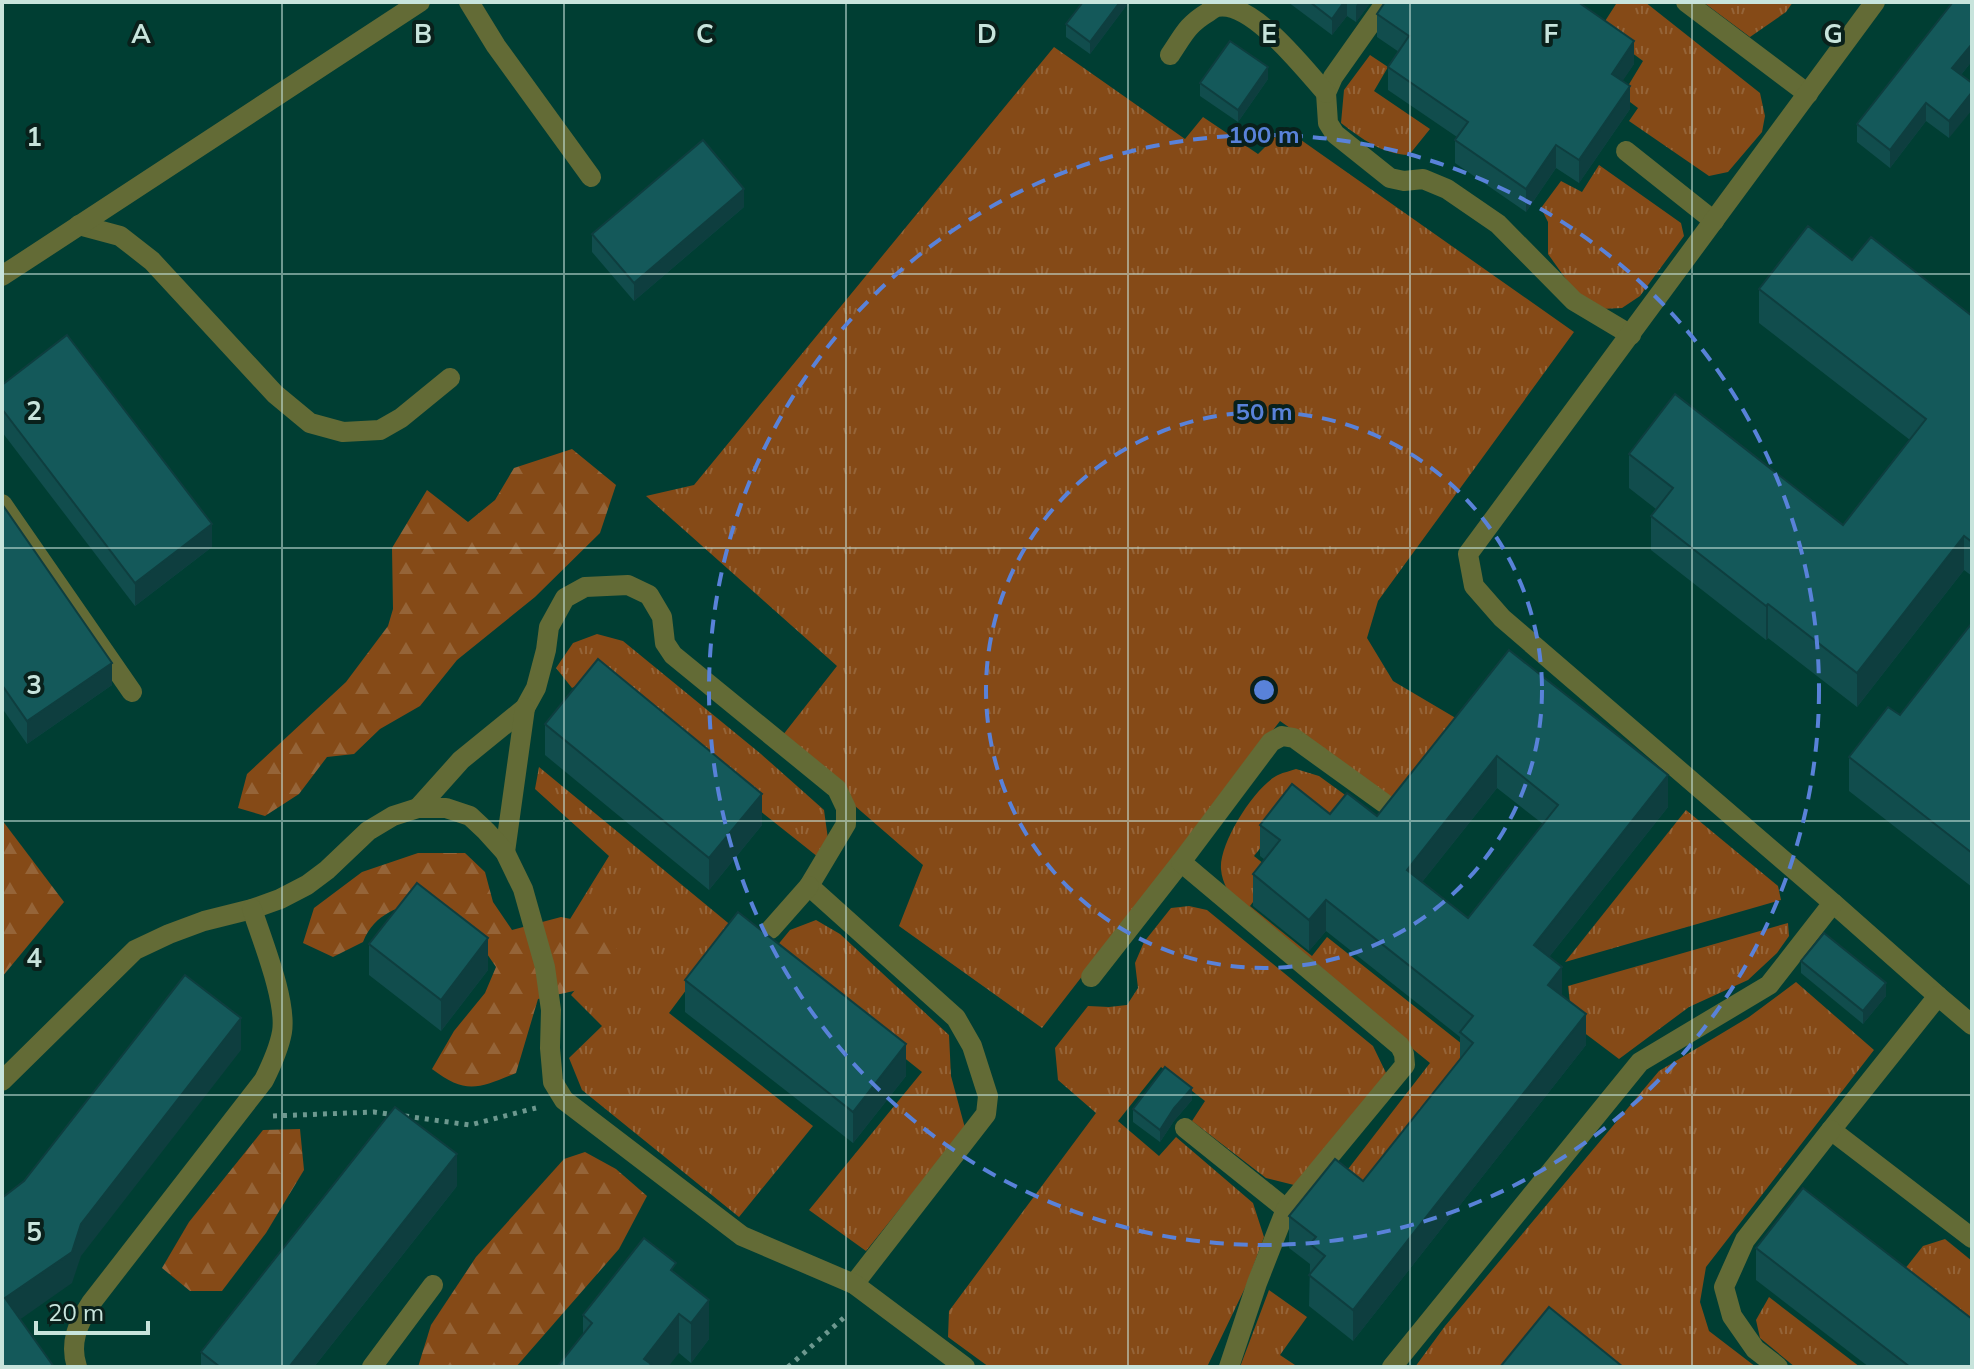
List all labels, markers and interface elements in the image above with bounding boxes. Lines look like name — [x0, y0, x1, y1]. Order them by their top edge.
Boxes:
text: A — [131, 17, 151, 50]
text: B — [414, 17, 432, 50]
text: C — [696, 17, 714, 50]
text: D — [977, 17, 997, 50]
text: E — [1261, 17, 1277, 50]
text: F — [1544, 17, 1559, 50]
text: G — [1823, 17, 1843, 50]
text: 100 m — [1228, 119, 1300, 149]
text: 1 — [26, 120, 42, 153]
text: 2 — [26, 394, 42, 427]
text: 50 m — [1236, 396, 1292, 426]
text: 3 — [26, 668, 42, 701]
centre of rings — [1250, 676, 1278, 704]
text: 4 — [26, 941, 42, 974]
text: 5 — [26, 1215, 42, 1248]
scale bar — [36, 1285, 148, 1335]
text: 20 m — [48, 1297, 104, 1327]

